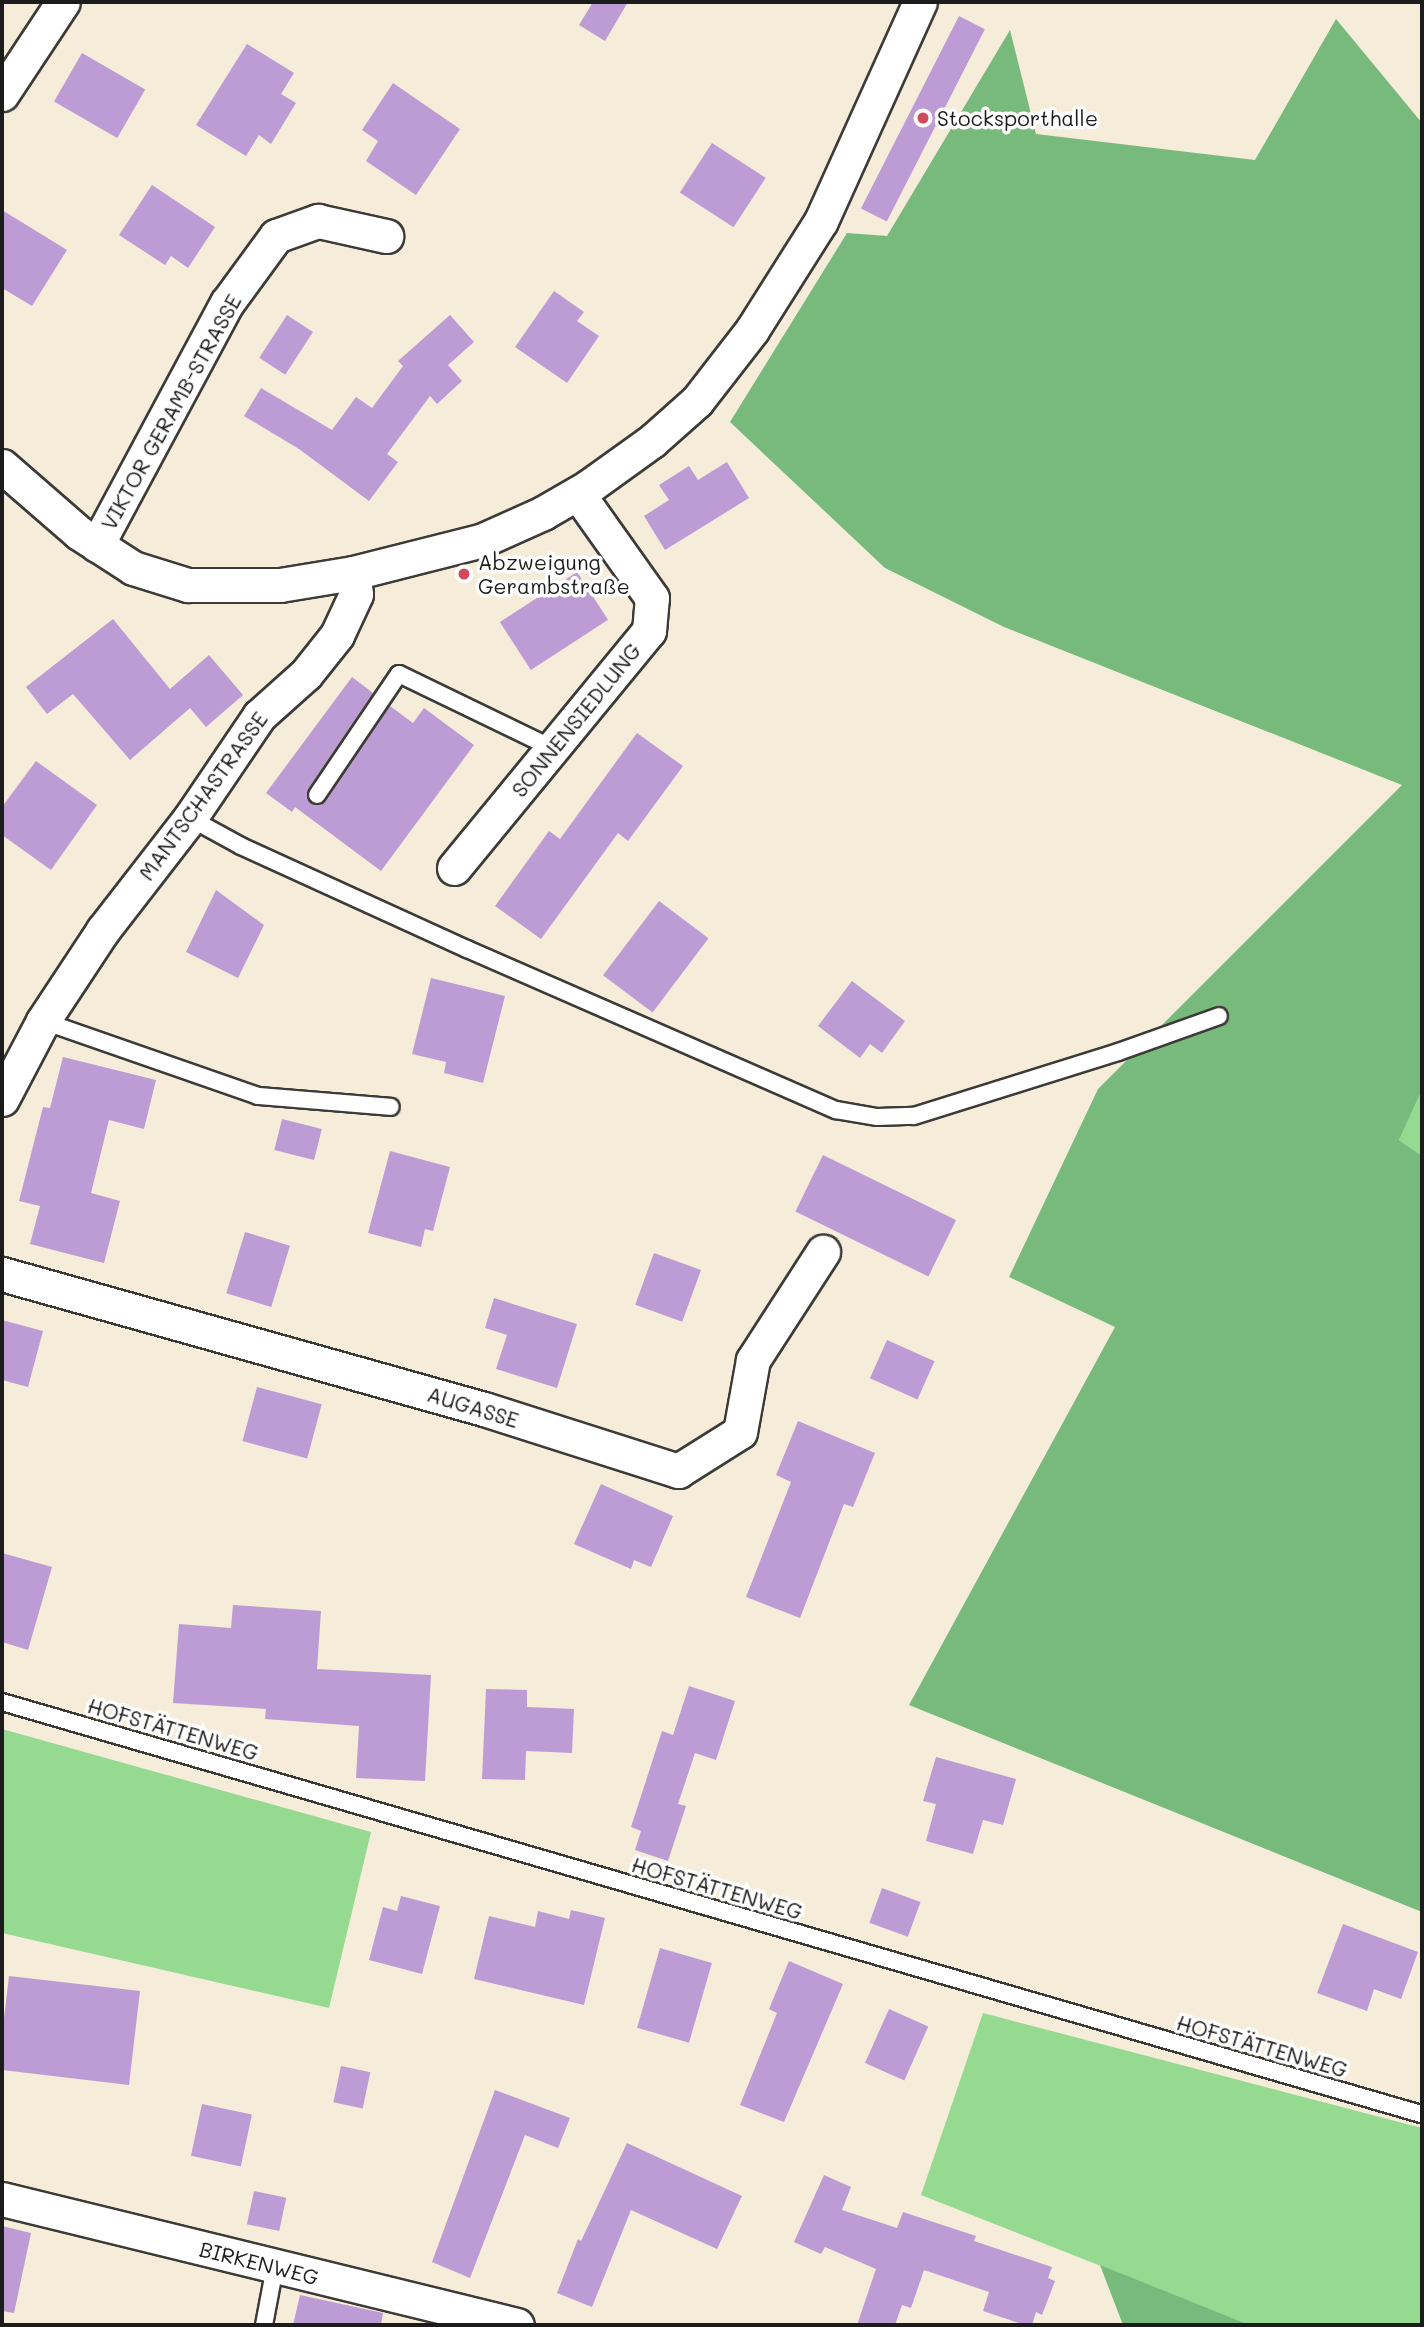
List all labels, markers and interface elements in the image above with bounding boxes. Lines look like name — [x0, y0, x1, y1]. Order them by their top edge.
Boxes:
place label: Stocksporthalle — [937, 105, 1098, 131]
marker: Stocksporthalle — [915, 110, 931, 126]
street label: VIKTOR GERAMB-STRASSE — [96, 290, 246, 534]
place label: Abzweigung Gerambstraße — [478, 549, 630, 599]
marker: Abzweigung Gerambstraße — [456, 566, 472, 582]
street label: SONNENSIEDLUNG — [506, 638, 646, 802]
street label: MANTSCHASTRASSE — [133, 707, 273, 885]
street label: AUGASSE — [424, 1381, 522, 1433]
street label: HOFSTÄTTENWEG — [85, 1693, 261, 1765]
street label: HOFSTÄTTENWEG — [629, 1852, 805, 1924]
street label: HOFSTÄTTENWEG — [1174, 2010, 1350, 2082]
street label: BIRKENWEG — [197, 2236, 321, 2290]

